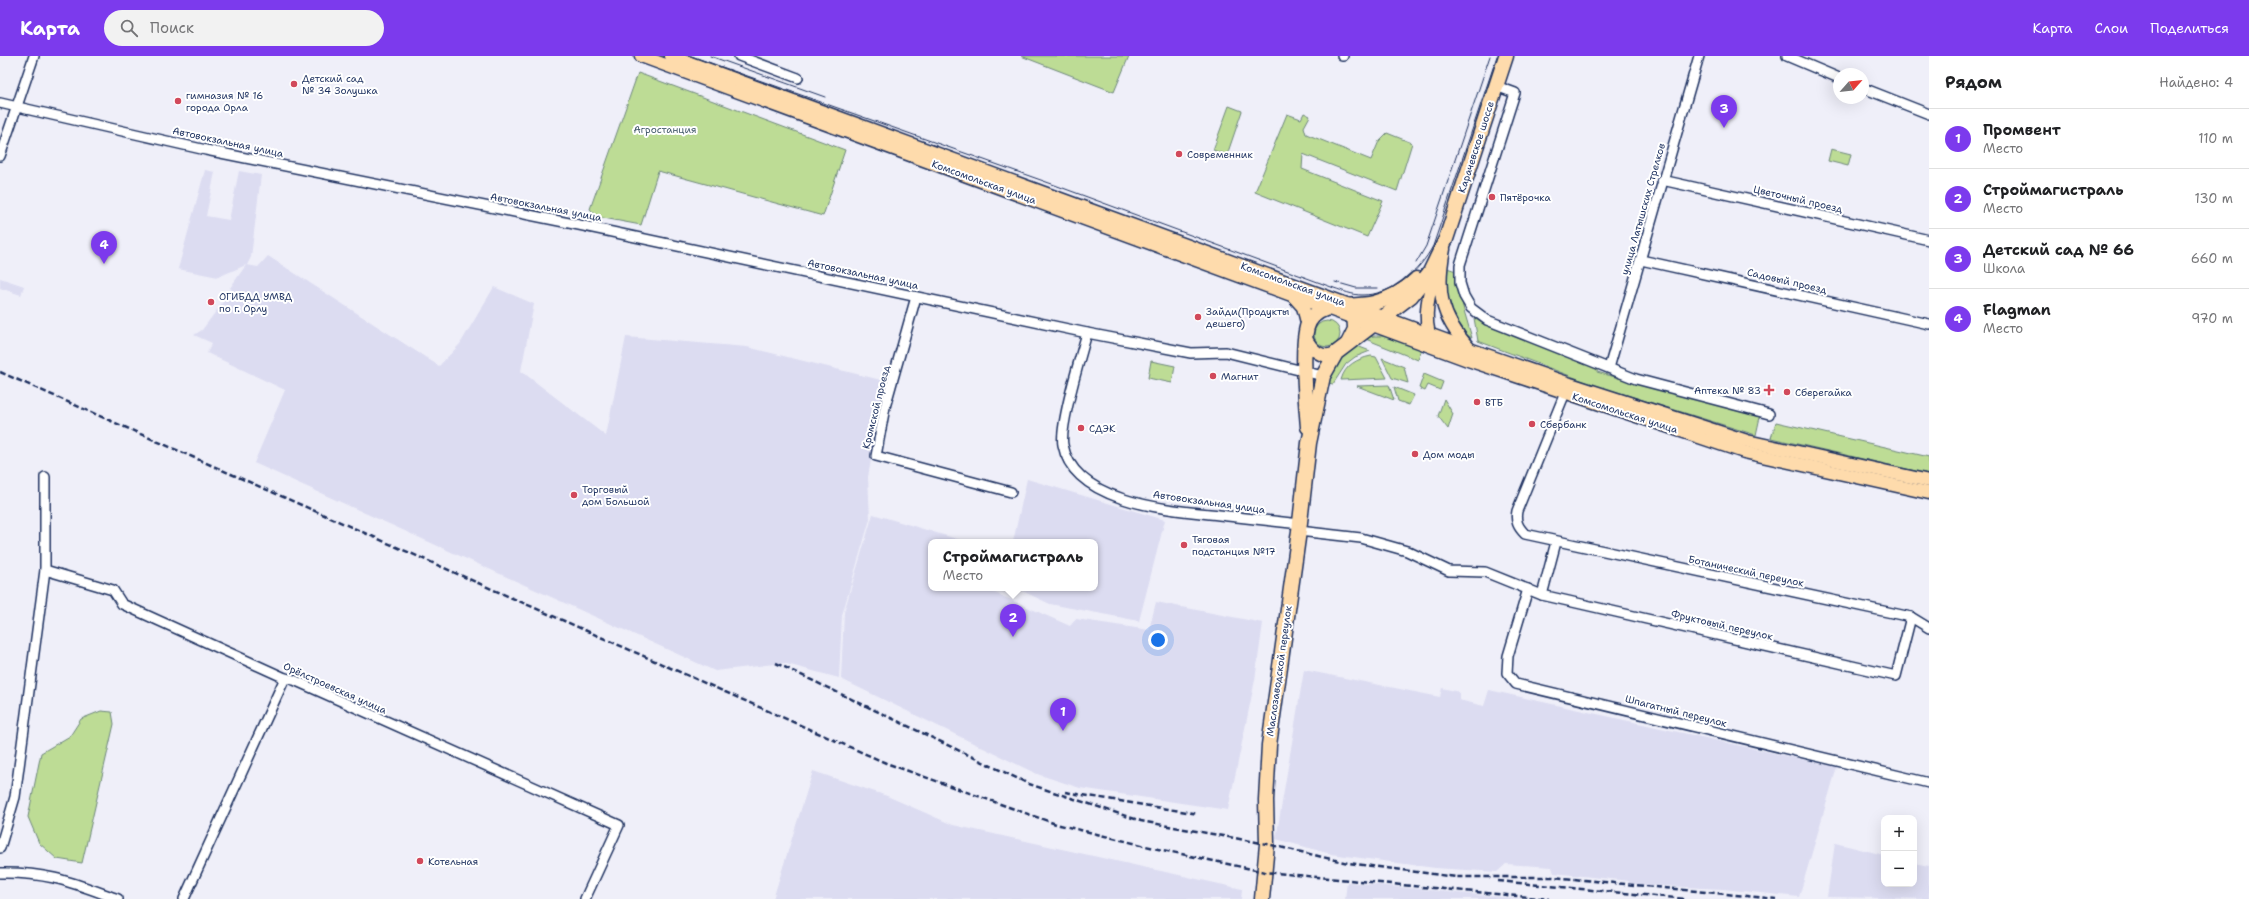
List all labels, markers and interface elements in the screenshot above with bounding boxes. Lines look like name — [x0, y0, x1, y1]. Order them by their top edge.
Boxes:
search box — [104, 10, 384, 46]
text: Карта — [20, 16, 80, 41]
icon: search — [118, 17, 140, 39]
text: Поиск — [150, 18, 194, 38]
text: Карта — [2032, 19, 2073, 37]
text: Слои — [2095, 19, 2128, 37]
text: Поделиться — [2150, 19, 2229, 37]
north arrow — [1833, 68, 1869, 104]
text: Рядом — [1945, 71, 2002, 93]
place label: Детский сад № 34 Золушка — [302, 72, 379, 97]
text: Найдено: 4 — [2159, 74, 2233, 91]
marker: Детский сад № 34 Золушка — [289, 79, 299, 89]
place label: гимназия № 16 города Орла — [186, 89, 263, 114]
pin: 3 — [1711, 95, 1737, 128]
marker: гимназия № 16 города Орла — [173, 96, 183, 106]
street label: Карачевское шоссе — [1455, 99, 1497, 194]
text: Промвент — [1983, 120, 2061, 140]
park label: Агростанция — [633, 123, 697, 136]
street label: Автовокзальная улица — [171, 124, 285, 160]
text: 1 — [1955, 130, 1961, 147]
text: 110 m — [2198, 130, 2233, 147]
text: Место — [1983, 140, 2023, 157]
street label: улица Латышских Стрелков — [1618, 142, 1668, 276]
place label: Современник — [1187, 148, 1253, 161]
marker: Современник — [1174, 149, 1184, 159]
street label: Комсомольская улица — [930, 157, 1039, 207]
text: Строймагистраль — [1983, 180, 2123, 200]
street label: Цветочный проезд — [1752, 182, 1845, 216]
street label: Автовокзальная улица — [489, 190, 604, 224]
text: 2 — [1953, 190, 1963, 207]
text: 130 m — [2195, 190, 2233, 207]
place label: Пятёрочка — [1500, 191, 1551, 204]
marker: Пятёрочка — [1487, 192, 1497, 202]
text: Место — [1983, 200, 2023, 217]
pin: 4 — [91, 231, 117, 264]
text: Детский сад № 66 — [1983, 240, 2134, 260]
text: 3 — [1953, 250, 1963, 267]
text: 660 m — [2191, 250, 2233, 267]
street label: Автовокзальная улица — [806, 256, 920, 292]
street label: Комсомольская улица — [1239, 259, 1348, 309]
text: Школа — [1983, 260, 2025, 277]
street label: Садовый проезд — [1746, 265, 1829, 297]
place label: ОГИБДД УМВД по г. Орлу — [219, 290, 293, 315]
marker: ОГИБДД УМВД по г. Орлу — [206, 297, 216, 307]
text: Flagman — [1983, 300, 2051, 320]
place label: Зайди(Продукты дешего) — [1206, 305, 1289, 330]
text: 4 — [1953, 310, 1963, 327]
text: 970 m — [2191, 310, 2233, 327]
marker: Зайди(Продукты дешего) — [1193, 312, 1203, 322]
text: Место — [1983, 320, 2023, 337]
street label: Кромской проезд — [859, 363, 893, 450]
place label: Магнит — [1221, 370, 1259, 383]
marker: Магнит — [1208, 371, 1218, 381]
place label: Аптека № 83 — [1694, 384, 1761, 397]
marker: Аптека № 83 — [1764, 385, 1774, 395]
place label: Сберегайка — [1795, 386, 1853, 399]
marker: Сберегайка — [1782, 387, 1792, 397]
street label: Комсомольская улица — [1571, 390, 1680, 436]
place label: ВТБ — [1485, 396, 1503, 409]
marker: ВТБ — [1472, 397, 1482, 407]
place label: Сбербанк — [1540, 418, 1587, 431]
marker: Сбербанк — [1527, 419, 1537, 429]
place label: СДЭК — [1089, 422, 1116, 435]
marker: СДЭК — [1076, 423, 1086, 433]
place label: Дом моды — [1423, 448, 1475, 461]
marker: Дом моды — [1410, 449, 1420, 459]
place label: Торговый дом Большой — [582, 483, 650, 508]
street label: Автовокзальная улица — [1152, 488, 1267, 516]
marker: Торговый дом Большой — [569, 490, 579, 500]
place label: Тяговая подстанция №17 — [1192, 533, 1276, 558]
popup — [928, 539, 1098, 591]
marker: Тяговая подстанция №17 — [1179, 540, 1189, 550]
text: Строймагистраль — [943, 547, 1083, 567]
street label: Ботанический переулок — [1687, 552, 1806, 590]
text: Место — [943, 567, 983, 584]
pin: 2 — [1000, 604, 1026, 637]
street label: Маслозаводской переулок — [1263, 604, 1295, 737]
street label: Фруктовый переулок — [1670, 607, 1775, 643]
your location — [1148, 630, 1168, 650]
street label: Орёлстроевская улица — [281, 659, 389, 717]
street label: Шпагатный переулок — [1624, 692, 1729, 730]
pin: 1 — [1050, 698, 1076, 731]
map controls — [1881, 815, 1917, 887]
button: + — [1881, 815, 1917, 851]
button: − — [1881, 851, 1917, 887]
place label: Котельная — [428, 855, 478, 868]
marker: Котельная — [415, 856, 425, 866]

